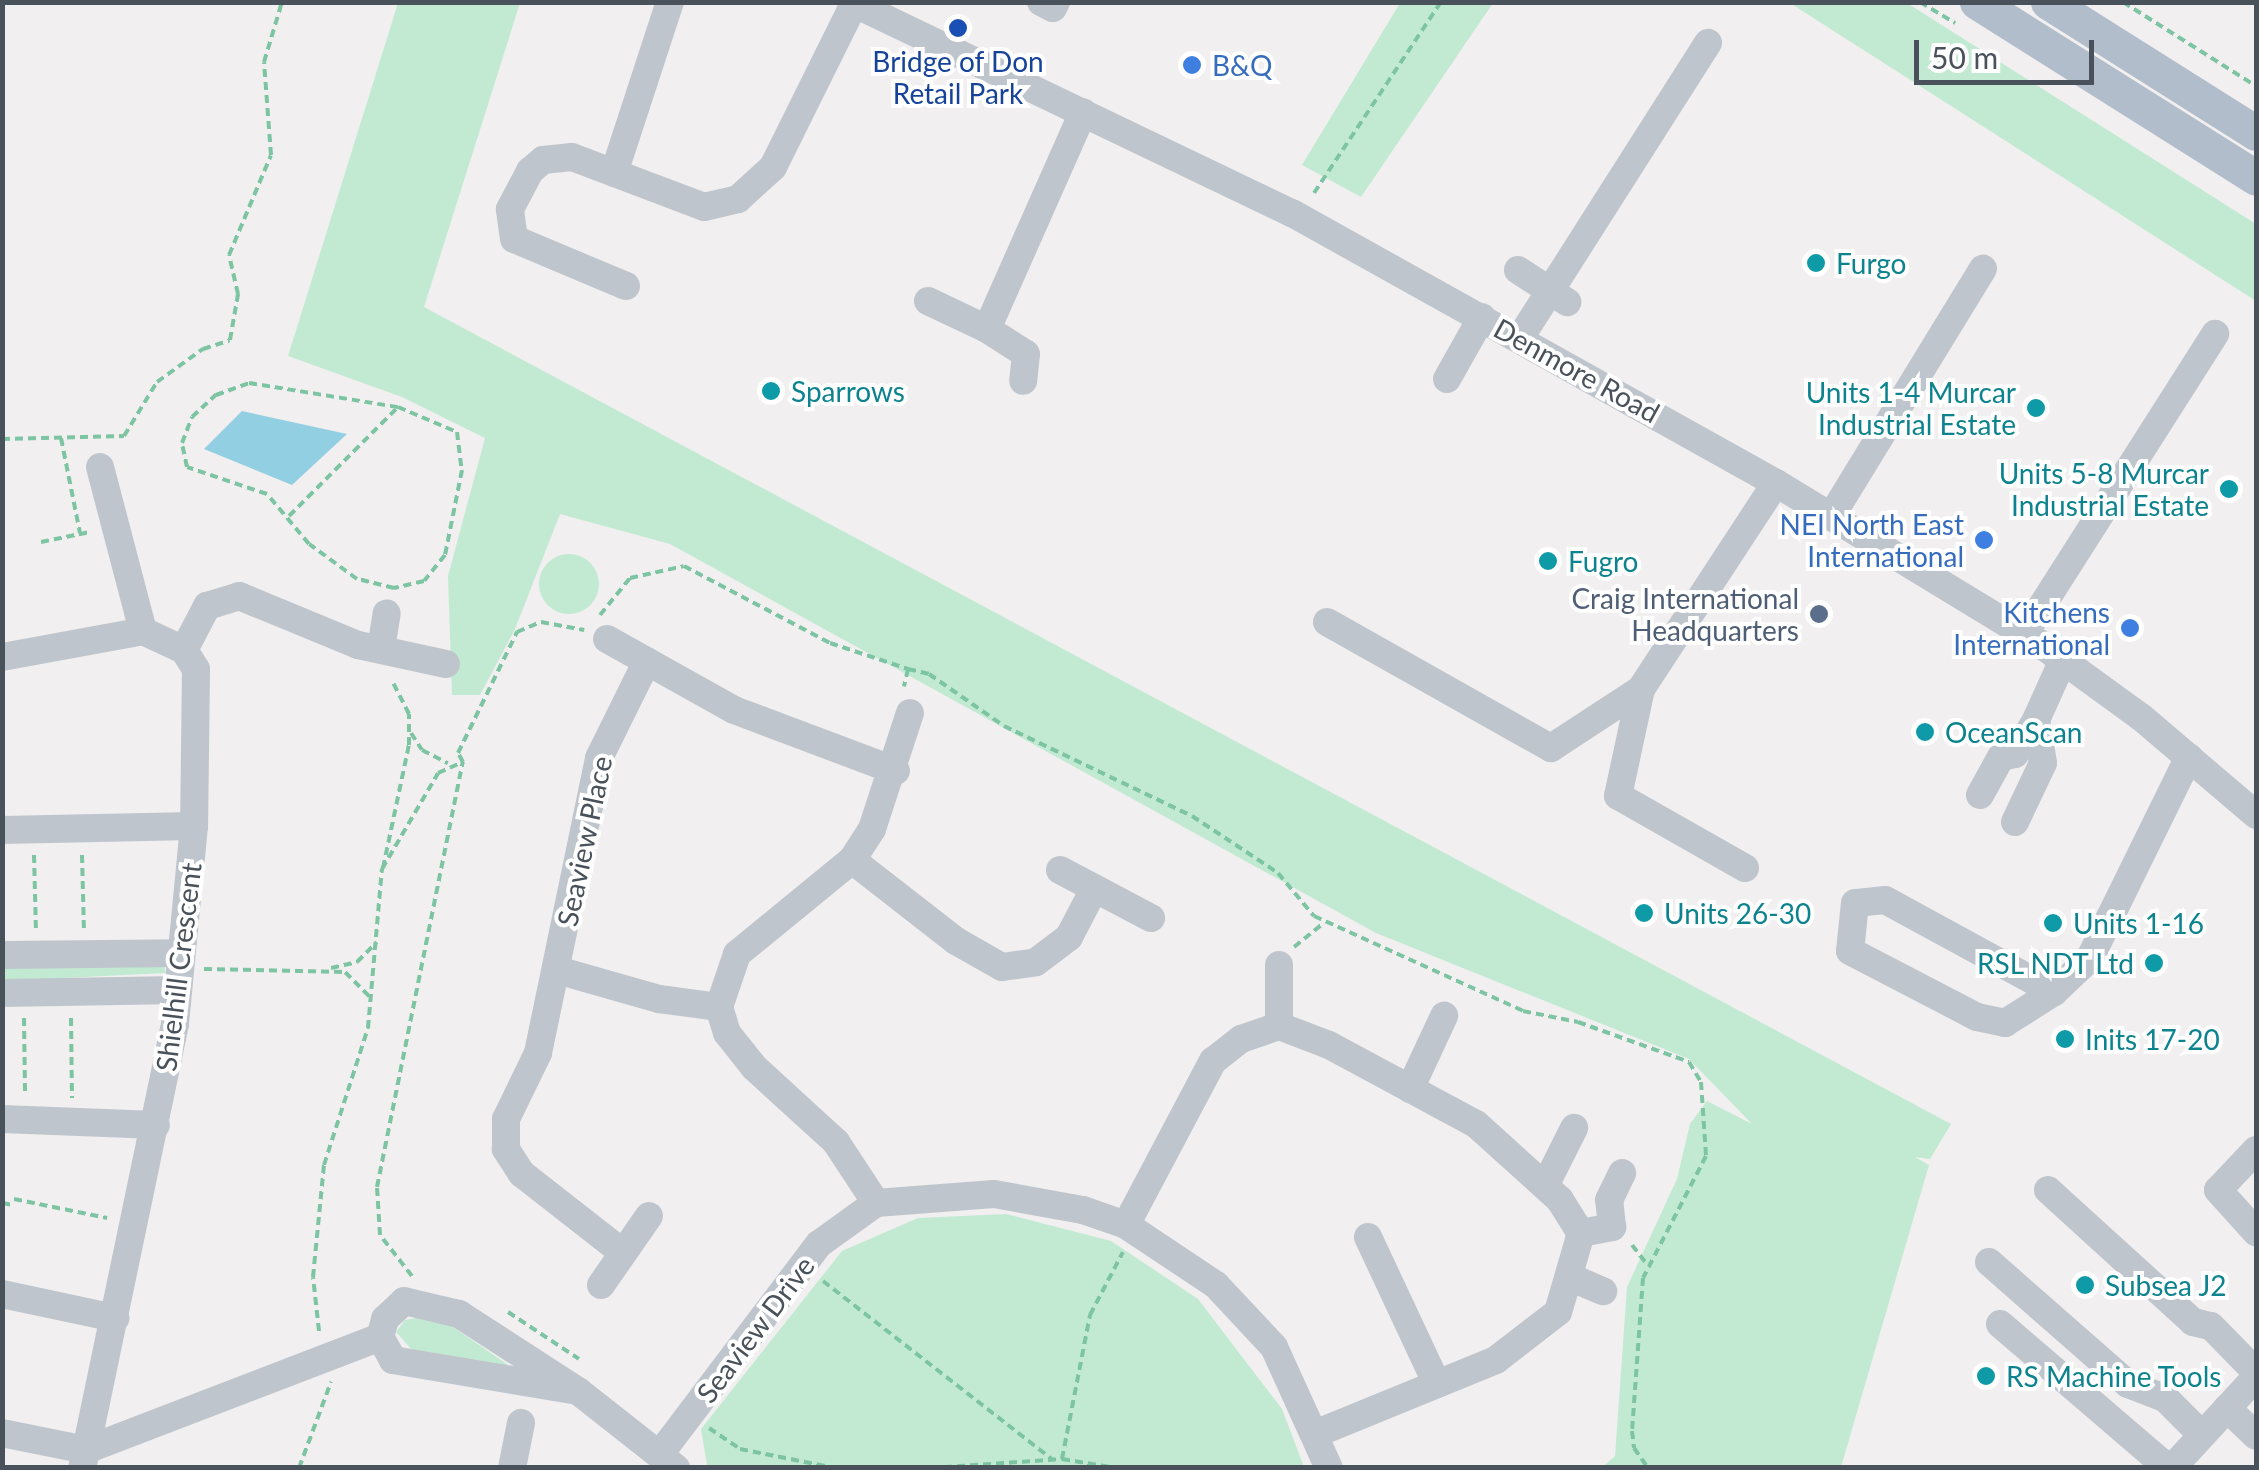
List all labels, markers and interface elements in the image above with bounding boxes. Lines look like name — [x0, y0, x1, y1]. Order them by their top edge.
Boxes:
marker: Bridge of Don Retail Park — [947, 17, 969, 39]
scale bar — [1919, 20, 2099, 82]
text: 50 m — [1931, 39, 1998, 75]
place label: Bridge of Don Retail Park — [872, 44, 1044, 110]
place label: B&Q — [1212, 48, 1272, 82]
marker: B&Q — [1181, 54, 1203, 76]
place label: Furgo — [1836, 246, 1906, 280]
marker: Furgo — [1805, 252, 1827, 274]
street label: Denmore Road — [1488, 311, 1666, 429]
place label: Sparrows — [791, 374, 905, 408]
place label: Units 1-4 Murcar Industrial Estate — [1806, 375, 2016, 441]
marker: Sparrows — [760, 380, 782, 402]
marker: Units 1-4 Murcar Industrial Estate — [2025, 397, 2047, 419]
place label: Units 5-8 Murcar Industrial Estate — [1999, 456, 2209, 522]
marker: Units 5-8 Murcar Industrial Estate — [2218, 478, 2240, 500]
place label: NEI North East International — [1780, 507, 1964, 573]
marker: NEI North East International — [1973, 529, 1995, 551]
place label: Fugro — [1568, 544, 1638, 578]
marker: Fugro — [1537, 550, 1559, 572]
place label: Craig International Headquarters — [1571, 581, 1799, 647]
place label: Kitchens International — [1953, 595, 2110, 661]
marker: Craig International Headquarters — [1808, 603, 1830, 625]
marker: Kitchens International — [2119, 617, 2141, 639]
place label: OceanScan — [1945, 715, 2082, 749]
marker: OceanScan — [1914, 721, 1936, 743]
street label: Seaview Place — [550, 753, 618, 929]
street label: Shielhill Crescent — [149, 861, 207, 1073]
place label: Units 26-30 — [1664, 896, 1811, 930]
marker: Units 26-30 — [1633, 902, 1655, 924]
place label: Units 1-16 — [2073, 906, 2204, 940]
marker: Units 1-16 — [2042, 912, 2064, 934]
place label: RSL NDT Ltd — [1975, 946, 2134, 980]
marker: RSL NDT Ltd — [2143, 952, 2165, 974]
place label: Inits 17-20 — [2085, 1022, 2220, 1056]
marker: Inits 17-20 — [2054, 1028, 2076, 1050]
street label: Seaview Drive — [689, 1249, 821, 1409]
place label: Subsea J2 — [2105, 1268, 2227, 1302]
marker: Subsea J2 — [2074, 1274, 2096, 1296]
place label: RS Machine Tools — [2006, 1359, 2222, 1393]
marker: RS Machine Tools — [1975, 1365, 1997, 1387]

